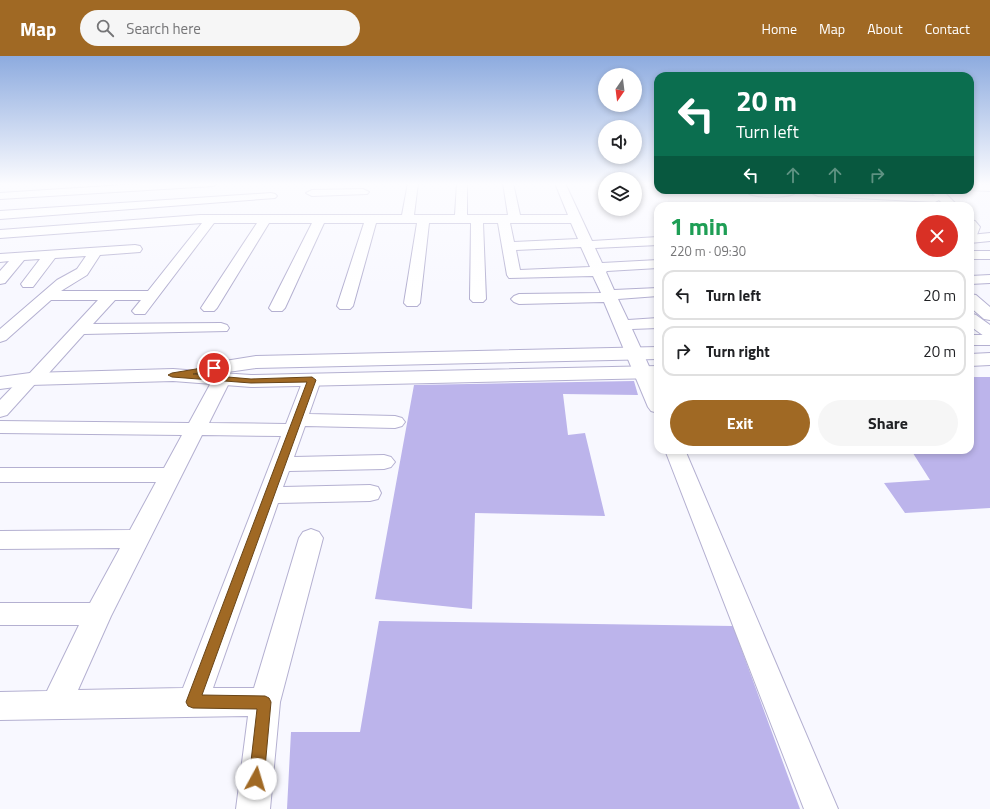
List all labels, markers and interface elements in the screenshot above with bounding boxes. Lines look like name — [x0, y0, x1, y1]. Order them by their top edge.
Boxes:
search box — [80, 10, 360, 46]
text: Map — [20, 14, 56, 43]
icon: search — [94, 17, 116, 39]
text: Search here — [126, 17, 201, 40]
text: Home — [762, 18, 797, 39]
text: Map — [819, 18, 845, 39]
text: About — [867, 18, 903, 39]
text: Contact — [925, 18, 970, 39]
north arrow — [598, 68, 642, 112]
map controls — [598, 68, 642, 216]
text: 20 m — [736, 79, 797, 122]
icon: left — [670, 88, 722, 140]
text: Turn left — [736, 118, 799, 145]
button: sound — [598, 120, 642, 164]
icon: left — [740, 164, 762, 186]
icon: ahead — [782, 164, 804, 186]
icon: ahead — [824, 164, 846, 186]
icon: right — [866, 164, 888, 186]
button: layers — [598, 172, 642, 216]
text: 1 min — [670, 208, 728, 244]
button: close — [916, 215, 958, 257]
text: 220 m · 09:30 — [670, 241, 746, 261]
icon: left — [672, 284, 694, 306]
text: Turn left — [706, 284, 761, 307]
text: 20 m — [923, 284, 956, 307]
icon: right — [672, 340, 694, 362]
text: Turn right — [706, 340, 770, 363]
text: 20 m — [923, 340, 956, 363]
pin — [197, 351, 231, 385]
icon: arrive — [203, 357, 225, 379]
button: Exit — [670, 400, 810, 446]
button: Share — [818, 400, 958, 446]
position arrow — [235, 758, 277, 800]

